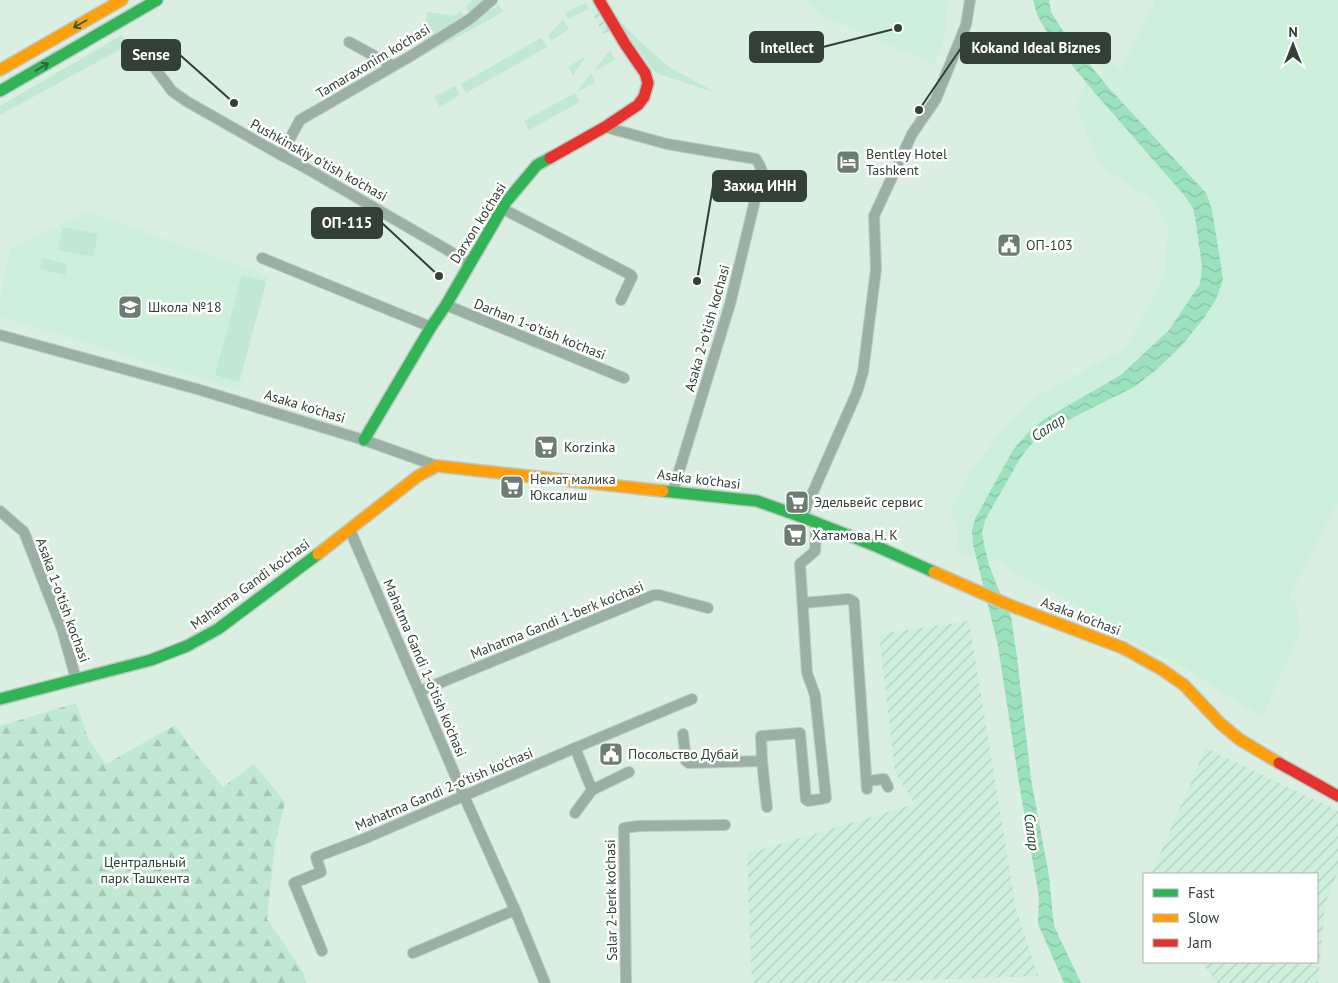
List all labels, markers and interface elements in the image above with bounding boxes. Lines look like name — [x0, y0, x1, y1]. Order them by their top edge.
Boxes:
one-way arrow — [73, 20, 87, 30]
street label: Tamaraxonim ko'chasi — [313, 20, 433, 102]
north arrow — [1268, 20, 1318, 70]
text: N — [1288, 23, 1298, 41]
callout: Intellect — [750, 32, 823, 62]
callout: Kokand Ideal Biznes — [961, 33, 1110, 63]
text: Intellect — [760, 38, 814, 57]
text: Kokand Ideal Biznes — [971, 38, 1101, 57]
callout: Sense — [122, 40, 180, 70]
text: Sense — [132, 45, 170, 64]
one-way arrow — [35, 61, 49, 71]
street label: Pushkinskiy o'tish ko'chasi — [247, 115, 391, 205]
place label: Bentley Hotel Tashkent — [866, 145, 947, 179]
hotel icon: Bentley Hotel Tashkent — [835, 149, 861, 175]
callout: Захид ИНН — [713, 171, 806, 201]
text: Захид ИНН — [723, 176, 797, 195]
street label: Darxon ko'chasi — [446, 179, 510, 267]
callout: ОП-115 — [312, 208, 382, 238]
text: ОП-115 — [322, 213, 372, 232]
public building icon: ОП-103 — [996, 232, 1022, 258]
place label: ОП-103 — [1026, 236, 1073, 254]
street label: Asaka 2-o'tish kochasi — [680, 262, 734, 394]
school or university icon: Школа №18 — [117, 294, 143, 320]
street label: Darhan 1-o'tish ko'chasi — [471, 294, 609, 364]
place label: Школа №18 — [148, 298, 222, 316]
street label: Asaka ko'chasi — [262, 385, 348, 427]
water label: Салар — [1027, 409, 1069, 445]
supermarket icon: Korzinka — [533, 434, 559, 460]
place label: Korzinka — [564, 438, 616, 456]
street label: Asaka ko'chasi — [656, 465, 742, 493]
place label: Немат малика Юксалиш — [530, 470, 616, 504]
supermarket icon: Немат малика Юксалиш — [499, 474, 525, 500]
supermarket icon: Эдельвейс сервис — [784, 489, 810, 515]
place label: Эдельвейс сервис — [814, 493, 923, 511]
supermarket icon: Хатамова Н. К — [782, 522, 808, 548]
place label: Хатамова Н. К — [812, 526, 898, 544]
street label: Asaka 1-o'tish kochasi — [32, 535, 94, 665]
street label: Mahatma Gandi ko'chasi — [187, 535, 313, 633]
street label: Mahatma Gandi 1-o'tish ko'chasi — [379, 576, 471, 760]
street label: Mahatma Gandi 1-berk ko'chasi — [468, 577, 646, 663]
street label: Asaka ko'chasi — [1039, 593, 1123, 639]
public building icon: Посольство Дубай — [598, 741, 624, 767]
street label: Mahatma Gandi 2-o'tish ko'chasi — [352, 743, 536, 835]
place label: Посольство Дубай — [628, 745, 739, 763]
water label: Салар — [1020, 812, 1044, 852]
street label: Salar 2-berk ko'chasi — [601, 839, 621, 961]
park label: Центральный парк Ташкента — [100, 853, 190, 887]
legend — [1143, 873, 1318, 963]
text: Fast — [1188, 883, 1215, 902]
text: Slow — [1188, 908, 1219, 927]
text: Jam — [1187, 933, 1212, 952]

